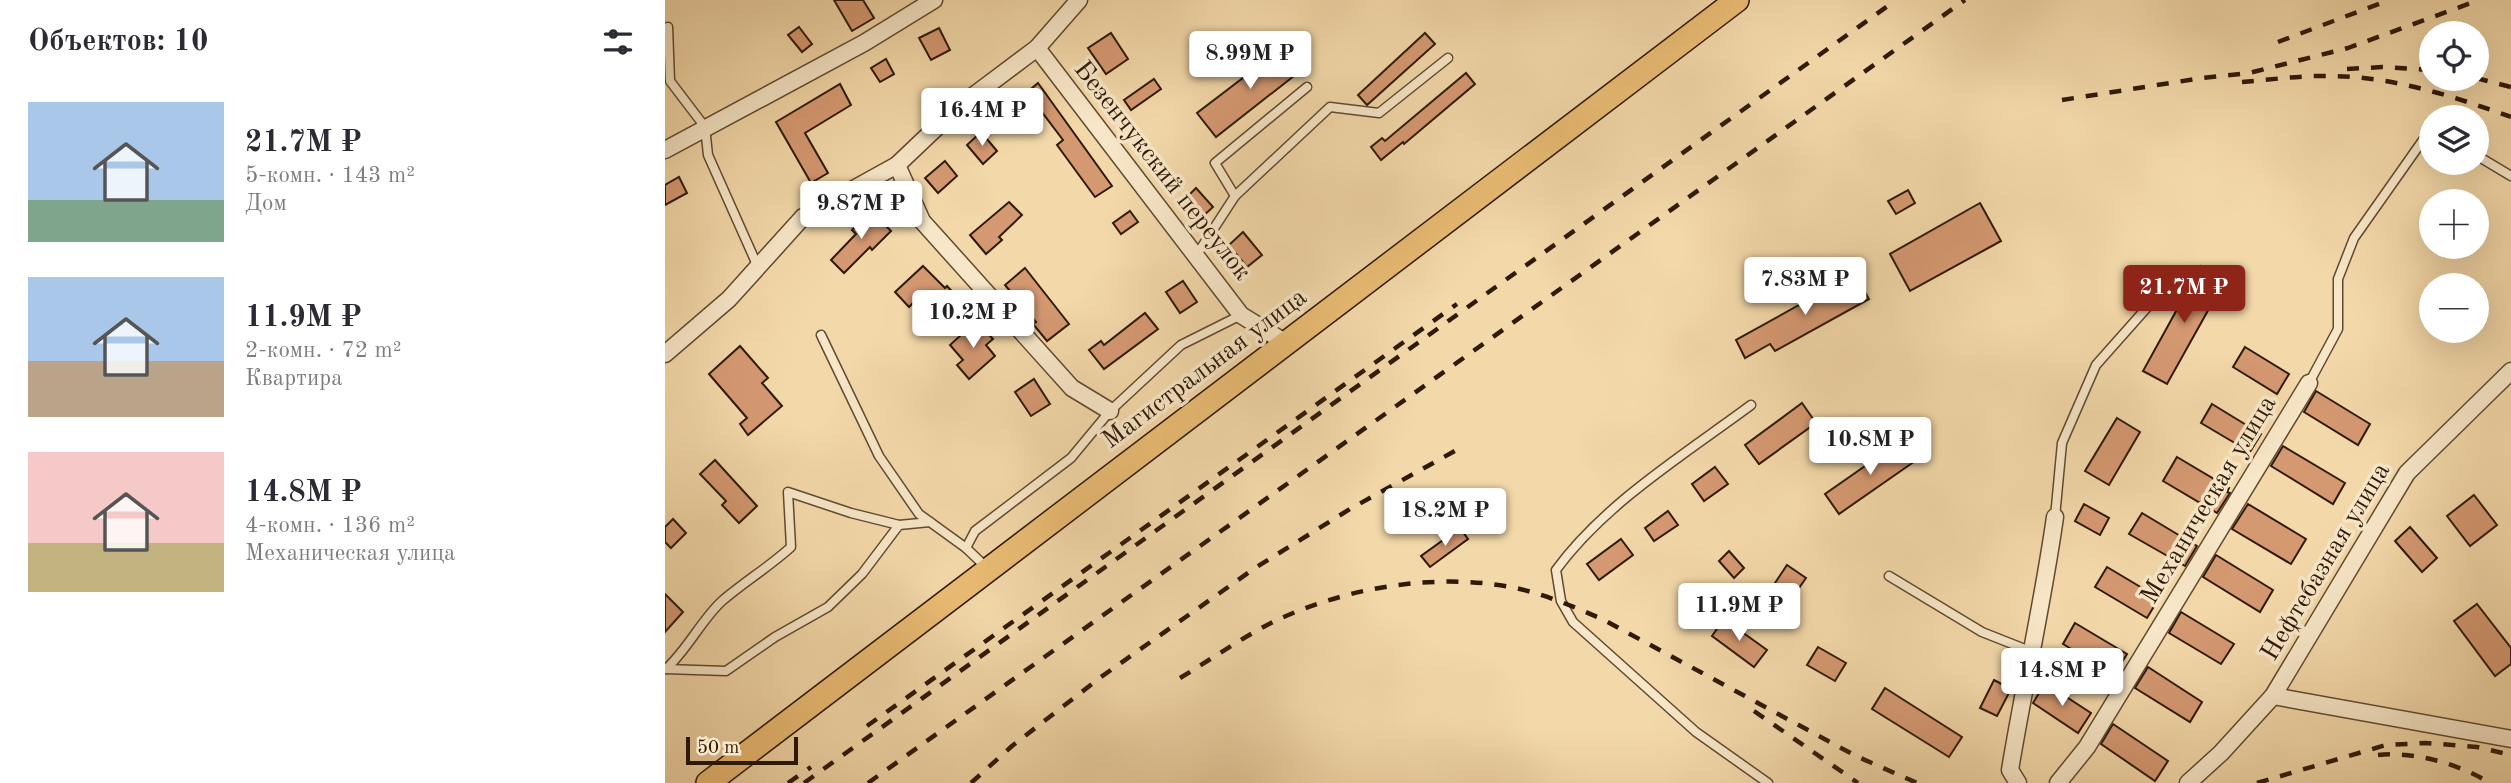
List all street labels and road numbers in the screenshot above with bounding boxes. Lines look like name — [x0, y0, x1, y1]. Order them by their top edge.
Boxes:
street label: Безенчукский переулок — [1069, 56, 1255, 286]
street label: Магистральная улица — [1098, 284, 1312, 454]
street label: Механическая улица — [2137, 391, 2281, 609]
street label: Нефтебазная улица — [2257, 459, 2395, 665]

